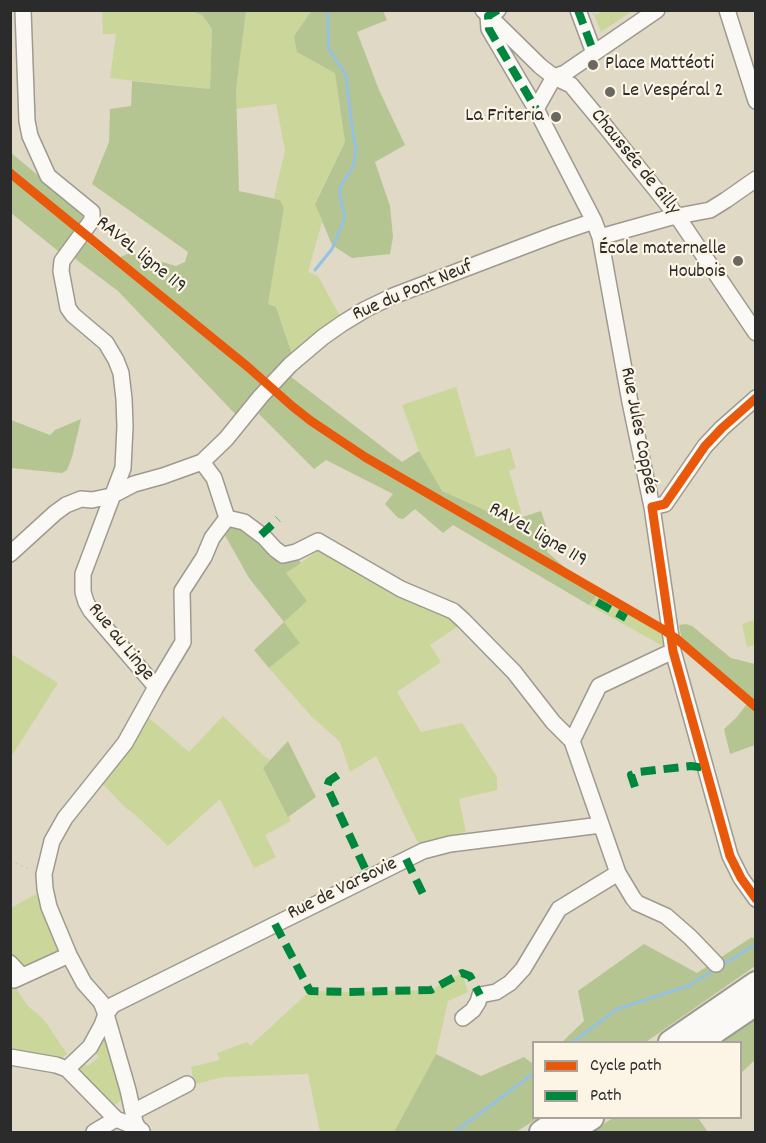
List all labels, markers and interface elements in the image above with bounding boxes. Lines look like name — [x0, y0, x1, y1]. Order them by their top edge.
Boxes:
place label: Place Mattéoti — [605, 53, 714, 77]
marker: Place Mattéoti — [586, 58, 600, 72]
place label: Le Vespéral 2 — [622, 80, 723, 104]
marker: Le Vespéral 2 — [603, 85, 617, 99]
place label: La Friteria — [465, 105, 544, 129]
street label: Chaussée de Gilly — [584, 105, 684, 221]
marker: La Friteria — [549, 110, 563, 124]
street label: RAVeL ligne 119 — [90, 212, 190, 300]
place label: École maternelle Houbois — [599, 238, 726, 285]
marker: École maternelle Houbois — [731, 254, 745, 268]
street label: Rue du Pont Neuf — [349, 256, 477, 328]
street label: Rue Jules Coppée — [613, 365, 661, 497]
street label: RAVeL ligne 119 — [484, 498, 590, 574]
street label: Rue au Linge — [81, 599, 159, 687]
street label: Rue de Varsovie — [284, 853, 402, 927]
legend — [532, 1041, 742, 1119]
text: Cycle path — [590, 1054, 661, 1079]
text: Path — [590, 1084, 622, 1109]

